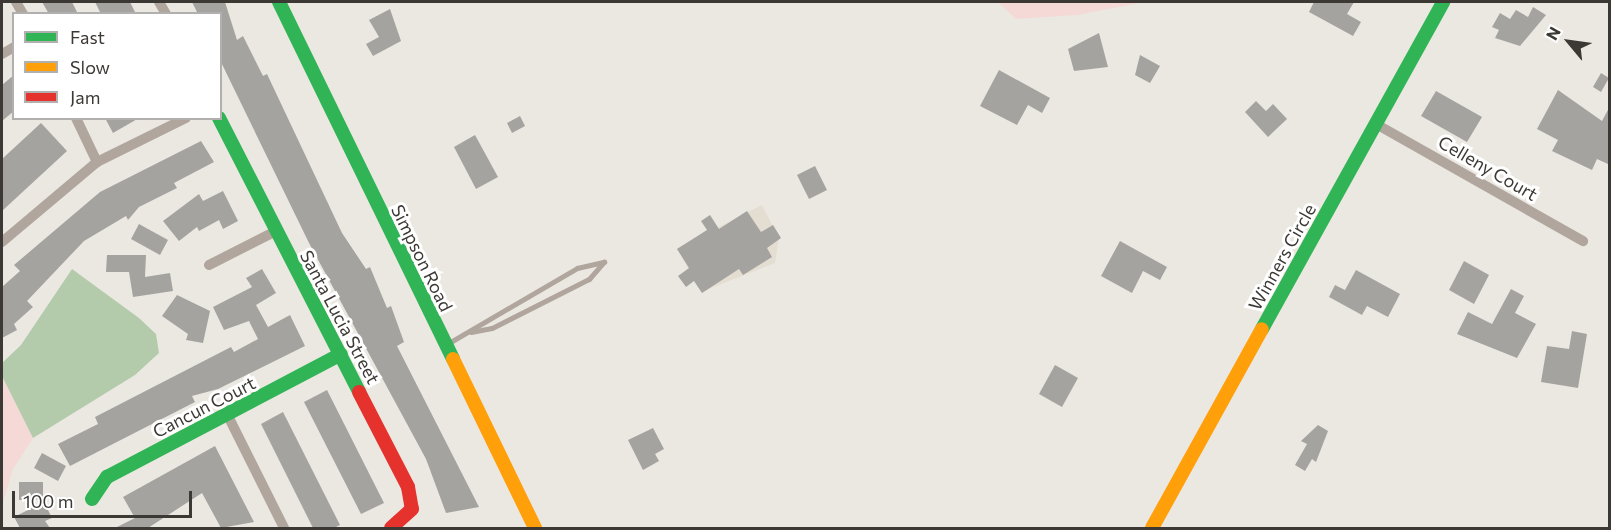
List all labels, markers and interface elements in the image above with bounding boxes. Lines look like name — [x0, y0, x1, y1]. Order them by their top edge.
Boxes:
legend — [12, 12, 222, 120]
north arrow — [1539, 12, 1599, 72]
text: N — [1542, 23, 1564, 43]
text: Fast — [70, 26, 105, 48]
text: Slow — [70, 56, 110, 78]
text: Jam — [70, 86, 100, 108]
street label: Celleny Court — [1435, 131, 1541, 205]
street label: Winners Circle — [1244, 200, 1320, 314]
street label: Simpson Road — [387, 201, 457, 315]
street label: Santa Lucia Street — [296, 247, 384, 387]
street label: Cancun Court — [149, 372, 259, 442]
scale bar — [15, 479, 195, 517]
text: 100 m — [23, 490, 73, 512]

